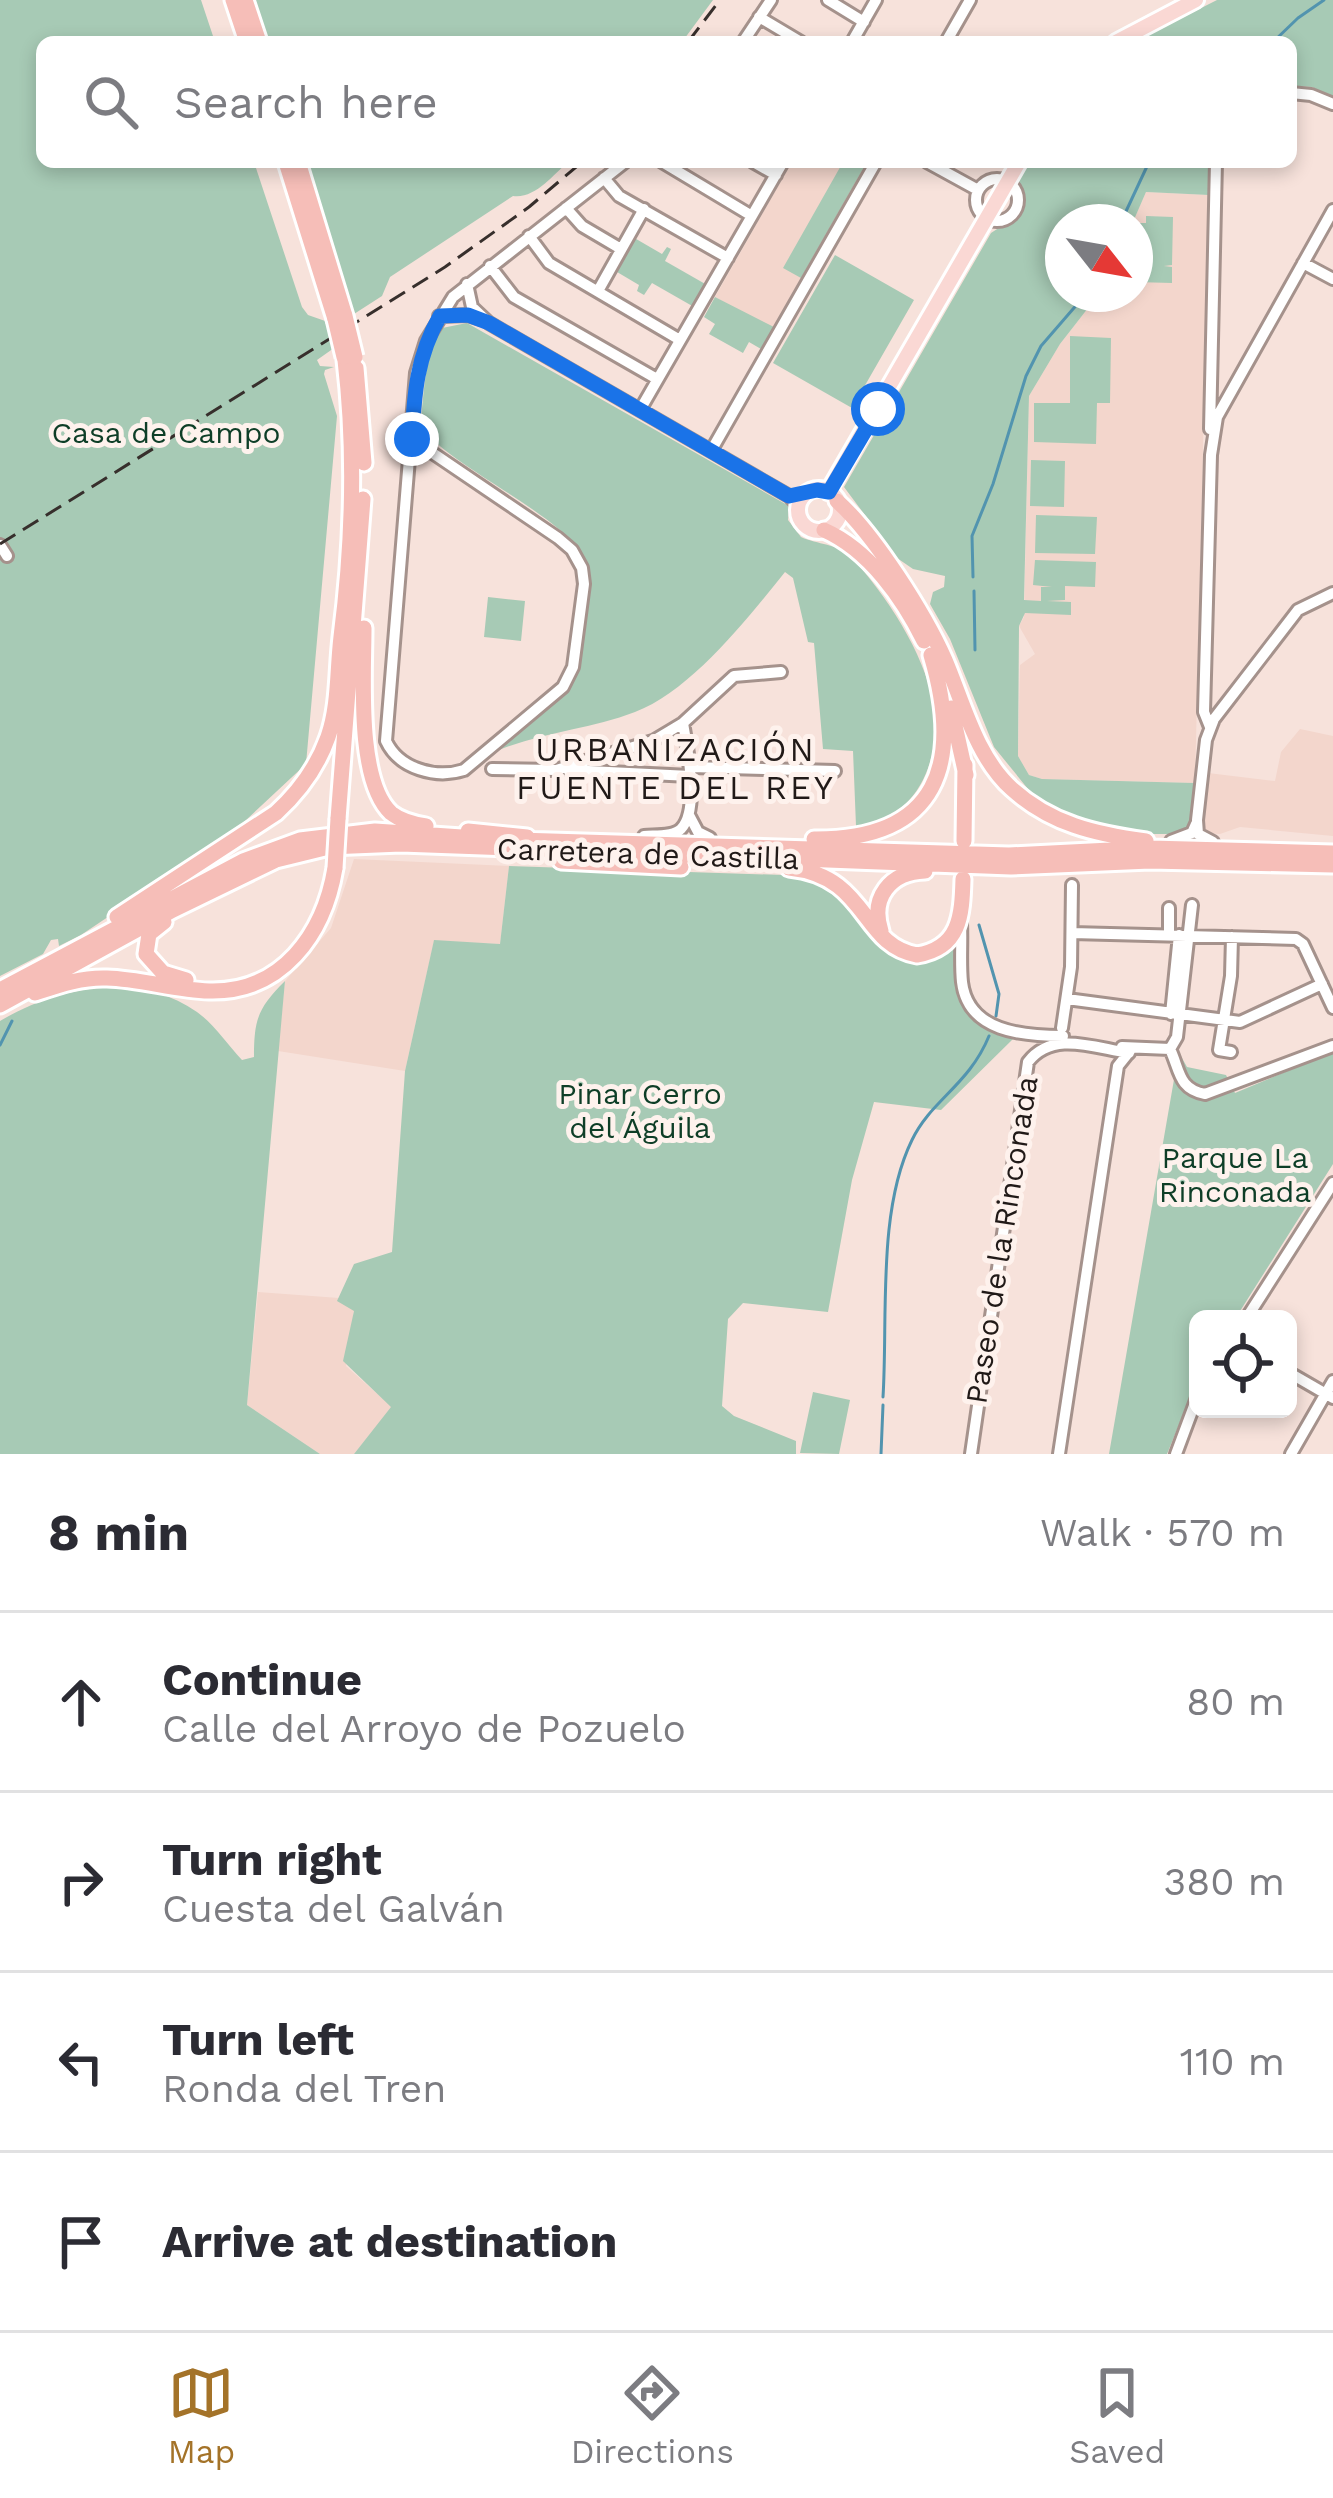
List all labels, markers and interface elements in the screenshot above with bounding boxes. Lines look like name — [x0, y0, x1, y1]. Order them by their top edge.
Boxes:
search box — [36, 36, 1297, 168]
icon: search — [78, 69, 144, 135]
text: Search here — [174, 76, 438, 129]
north arrow — [1045, 204, 1153, 312]
route start — [851, 382, 905, 436]
route end — [385, 412, 439, 466]
park label: Casa de Campo — [51, 415, 281, 450]
district label: URBANIZACIÓN FUENTE DEL REY — [516, 730, 836, 807]
street label: Carretera de Castilla — [496, 831, 800, 876]
street label: Paseo de la Rinconada — [958, 1074, 1045, 1406]
park label: Pinar Cerro del Águila — [558, 1076, 722, 1145]
park label: Parque La Rinconada — [1159, 1140, 1311, 1209]
map controls — [1189, 1310, 1297, 1418]
button: locate — [1189, 1310, 1297, 1418]
text: 8 min — [48, 1503, 189, 1562]
text: Walk · 570 m — [1040, 1510, 1285, 1555]
text: Continue — [162, 1653, 362, 1706]
icon: ahead — [48, 1669, 114, 1735]
text: 80 m — [1186, 1679, 1285, 1724]
text: Calle del Arroyo de Pozuelo — [162, 1706, 686, 1751]
text: Turn right — [162, 1833, 382, 1886]
icon: right — [48, 1849, 114, 1915]
text: 380 m — [1164, 1859, 1285, 1904]
text: Cuesta del Galván — [162, 1886, 505, 1931]
text: Turn left — [162, 2013, 354, 2066]
icon: left — [48, 2029, 114, 2095]
text: 110 m — [1180, 2039, 1285, 2084]
text: Ronda del Tren — [162, 2066, 446, 2111]
icon: arrive — [48, 2209, 114, 2275]
text: Arrive at destination — [162, 2215, 617, 2268]
tab: Map — [168, 2360, 235, 2471]
tab: Directions — [571, 2360, 734, 2471]
tab: Saved — [1069, 2360, 1165, 2471]

